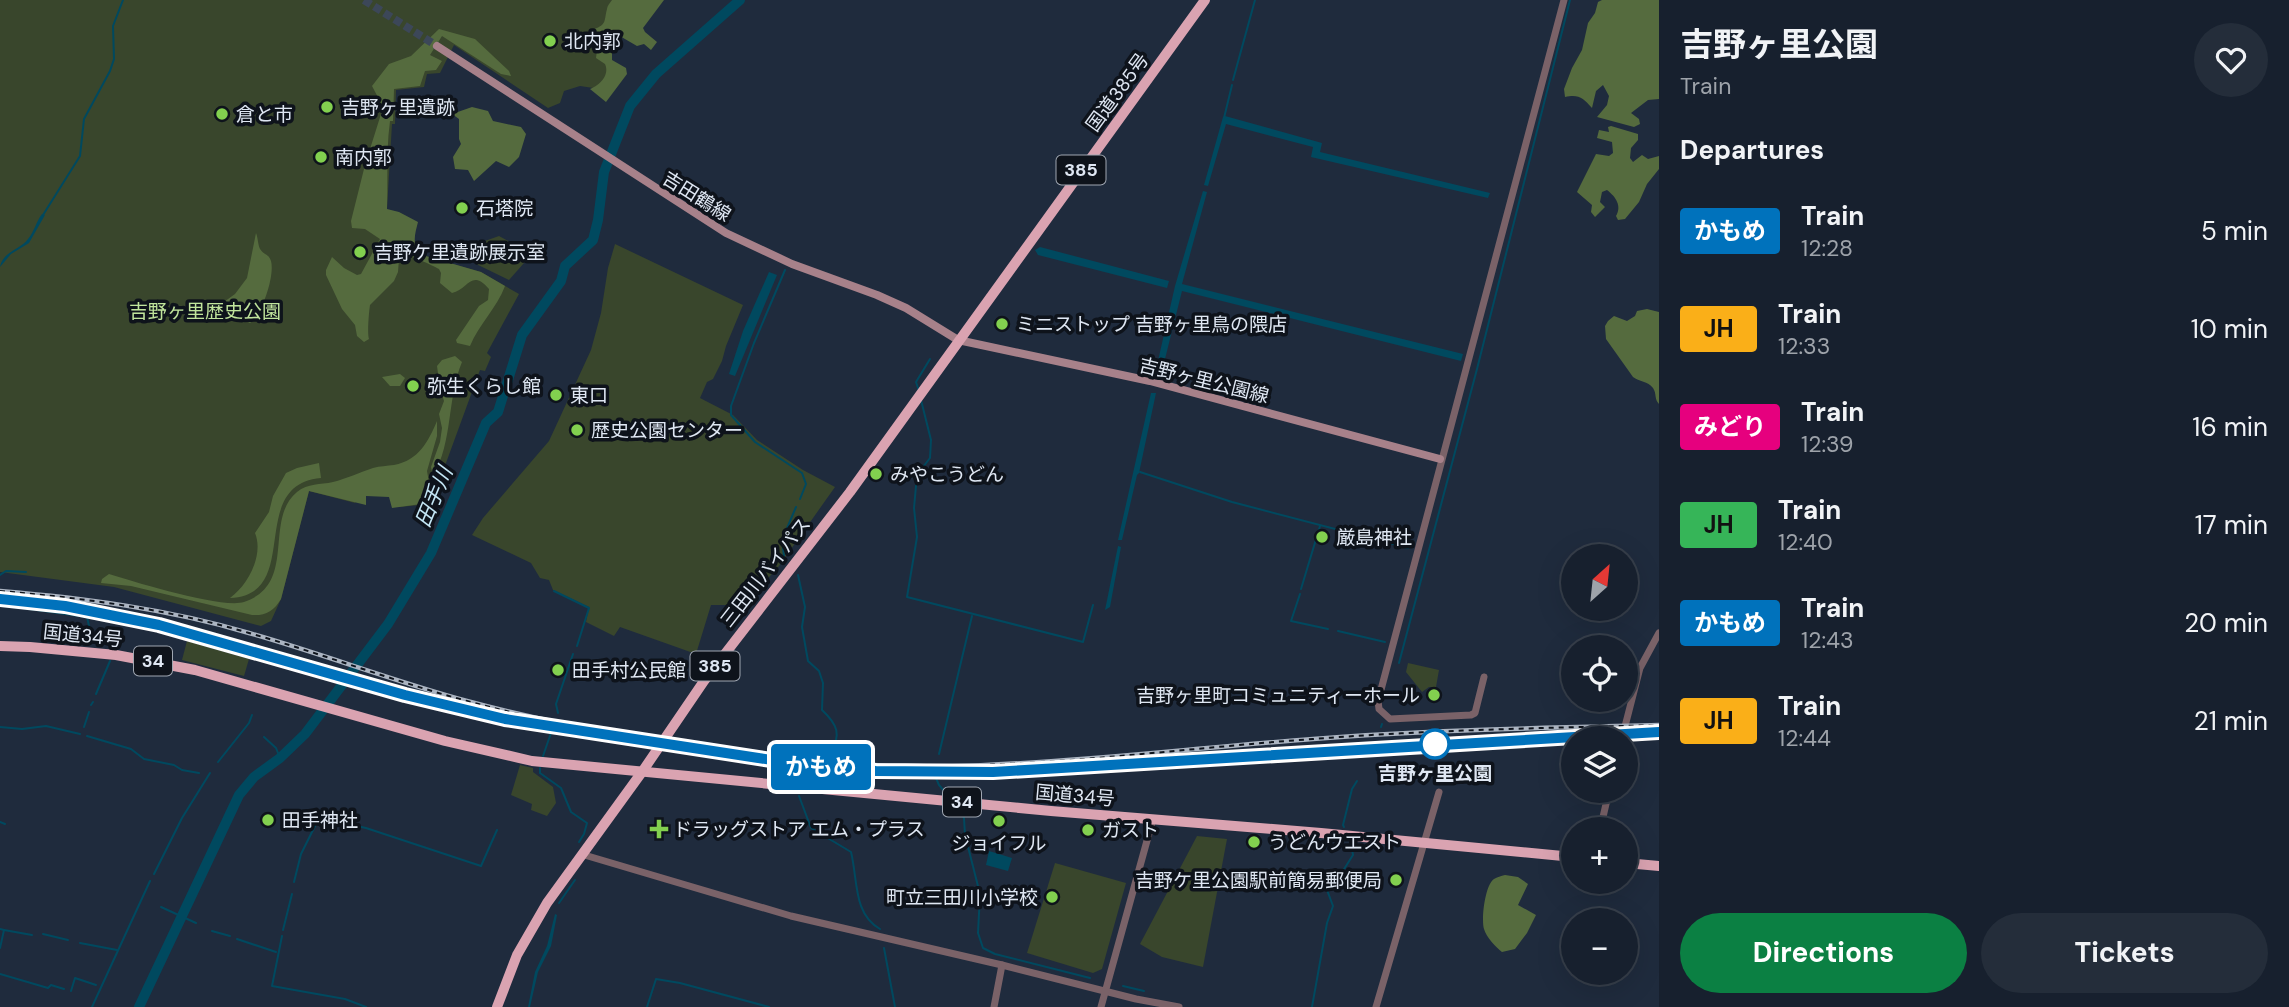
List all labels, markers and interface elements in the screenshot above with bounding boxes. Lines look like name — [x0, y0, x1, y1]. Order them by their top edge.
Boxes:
text: 吉野ヶ里公園 — [1680, 23, 1878, 66]
button: heart — [2194, 23, 2268, 97]
place label: 北内郭 — [564, 29, 621, 54]
marker: 北内郭 — [542, 33, 558, 49]
street label: 国道385号 — [1080, 48, 1154, 137]
text: Train — [1680, 71, 1731, 101]
place label: 吉野ヶ里遺跡 — [341, 95, 455, 120]
marker: 吉野ヶ里遺跡 — [319, 99, 335, 115]
place label: 倉と市 — [236, 102, 293, 127]
marker: 倉と市 — [214, 106, 230, 122]
text: Departures — [1680, 133, 1824, 167]
place label: 南内郭 — [335, 145, 392, 170]
marker: 南内郭 — [313, 149, 329, 165]
road number: 385 — [1056, 155, 1106, 184]
street label: 吉田鶴線 — [658, 166, 736, 227]
place label: 石塔院 — [476, 196, 533, 221]
text: Train — [1801, 199, 1864, 233]
marker: 石塔院 — [454, 200, 470, 216]
text: 5 min — [2201, 214, 2268, 248]
text: かもめ — [1694, 215, 1766, 246]
text: 12:28 — [1801, 233, 1853, 263]
place label: 吉野ケ里遺跡展示室 — [374, 240, 545, 265]
marker: 吉野ケ里遺跡展示室 — [352, 244, 368, 260]
text: Train — [1778, 297, 1841, 331]
park label: 吉野ヶ里歴史公園 — [129, 299, 281, 324]
place label: ミニストップ 吉野ヶ里鳥の隈店 — [1016, 312, 1287, 337]
text: 10 min — [2191, 312, 2268, 346]
text: JH — [1703, 313, 1734, 344]
marker: ミニストップ 吉野ヶ里鳥の隈店 — [994, 316, 1010, 332]
text: 12:33 — [1778, 331, 1830, 361]
street label: 吉野ヶ里公園線 — [1136, 352, 1271, 409]
place label: 弥生くらし館 — [427, 374, 541, 399]
marker: 弥生くらし館 — [405, 378, 421, 394]
place label: 東口 — [570, 383, 608, 408]
marker: 東口 — [548, 387, 564, 403]
text: Train — [1801, 395, 1864, 429]
text: 16 min — [2192, 410, 2268, 444]
text: みどり — [1694, 411, 1766, 442]
place label: 歴史公園センター — [591, 418, 743, 443]
marker: 歴史公園センター — [569, 422, 585, 438]
text: 12:39 — [1801, 429, 1853, 459]
water label: 田手川 — [409, 461, 460, 531]
place label: みやこうどん — [890, 462, 1004, 487]
marker: みやこうどん — [868, 466, 884, 482]
text: Train — [1778, 493, 1841, 527]
text: 17 min — [2195, 508, 2268, 542]
text: JH — [1703, 509, 1734, 540]
street label: 三田川バイパス — [715, 512, 816, 632]
place label: 厳島神社 — [1336, 525, 1412, 550]
text: 12:40 — [1778, 527, 1833, 557]
marker: 厳島神社 — [1314, 529, 1330, 545]
north arrow — [1561, 544, 1638, 621]
map controls — [1561, 544, 1638, 985]
text: Train — [1801, 591, 1864, 625]
text: 20 min — [2184, 606, 2268, 640]
text: かもめ — [1694, 607, 1766, 638]
street label: 国道34号 — [42, 619, 124, 652]
text: 12:43 — [1801, 625, 1854, 655]
button: locate — [1561, 635, 1638, 712]
road number: 34 — [134, 646, 172, 676]
road number: 385 — [690, 652, 740, 680]
place label: 田手村公民館 — [572, 658, 686, 683]
marker: 田手村公民館 — [550, 662, 566, 678]
place label: 吉野ヶ里町コミュニティーホール — [1136, 683, 1420, 708]
marker: 吉野ヶ里町コミュニティーホール — [1426, 687, 1442, 703]
text: Train — [1778, 689, 1841, 723]
text: 21 min — [2194, 704, 2268, 738]
text: JH — [1703, 705, 1734, 736]
text: 12:44 — [1778, 723, 1831, 753]
button: layers — [1561, 726, 1638, 803]
marker: 吉野ヶ里公園 — [1420, 729, 1450, 759]
line badge: かもめ — [781, 744, 861, 790]
text: かもめ — [785, 751, 857, 782]
place label: 吉野ヶ里公園 — [1378, 761, 1492, 786]
street label: 国道34号 — [1034, 780, 1116, 811]
road number: 34 — [943, 788, 981, 816]
place label: 田手神社 — [282, 808, 358, 833]
marker: 田手神社 — [260, 812, 276, 828]
marker: ジョイフル — [991, 813, 1007, 829]
place label: ドラッグストア エム・プラス — [673, 817, 925, 842]
button: + — [1561, 817, 1638, 894]
place label: ガスト — [1102, 818, 1159, 843]
marker: ドラッグストア エム・プラス — [651, 821, 667, 837]
marker: ガスト — [1080, 822, 1096, 838]
place label: うどんウエスト — [1268, 830, 1401, 855]
place label: ジョイフル — [951, 831, 1047, 856]
marker: うどんウエスト — [1246, 834, 1262, 850]
place label: 吉野ケ里公園駅前簡易郵便局 — [1135, 868, 1382, 893]
marker: 吉野ケ里公園駅前簡易郵便局 — [1388, 872, 1404, 888]
place label: 町立三田川小学校 — [886, 885, 1038, 910]
marker: 町立三田川小学校 — [1044, 889, 1060, 905]
button: − — [1561, 908, 1638, 985]
button: Directions — [1680, 913, 1967, 993]
button: Tickets — [1981, 913, 2268, 993]

